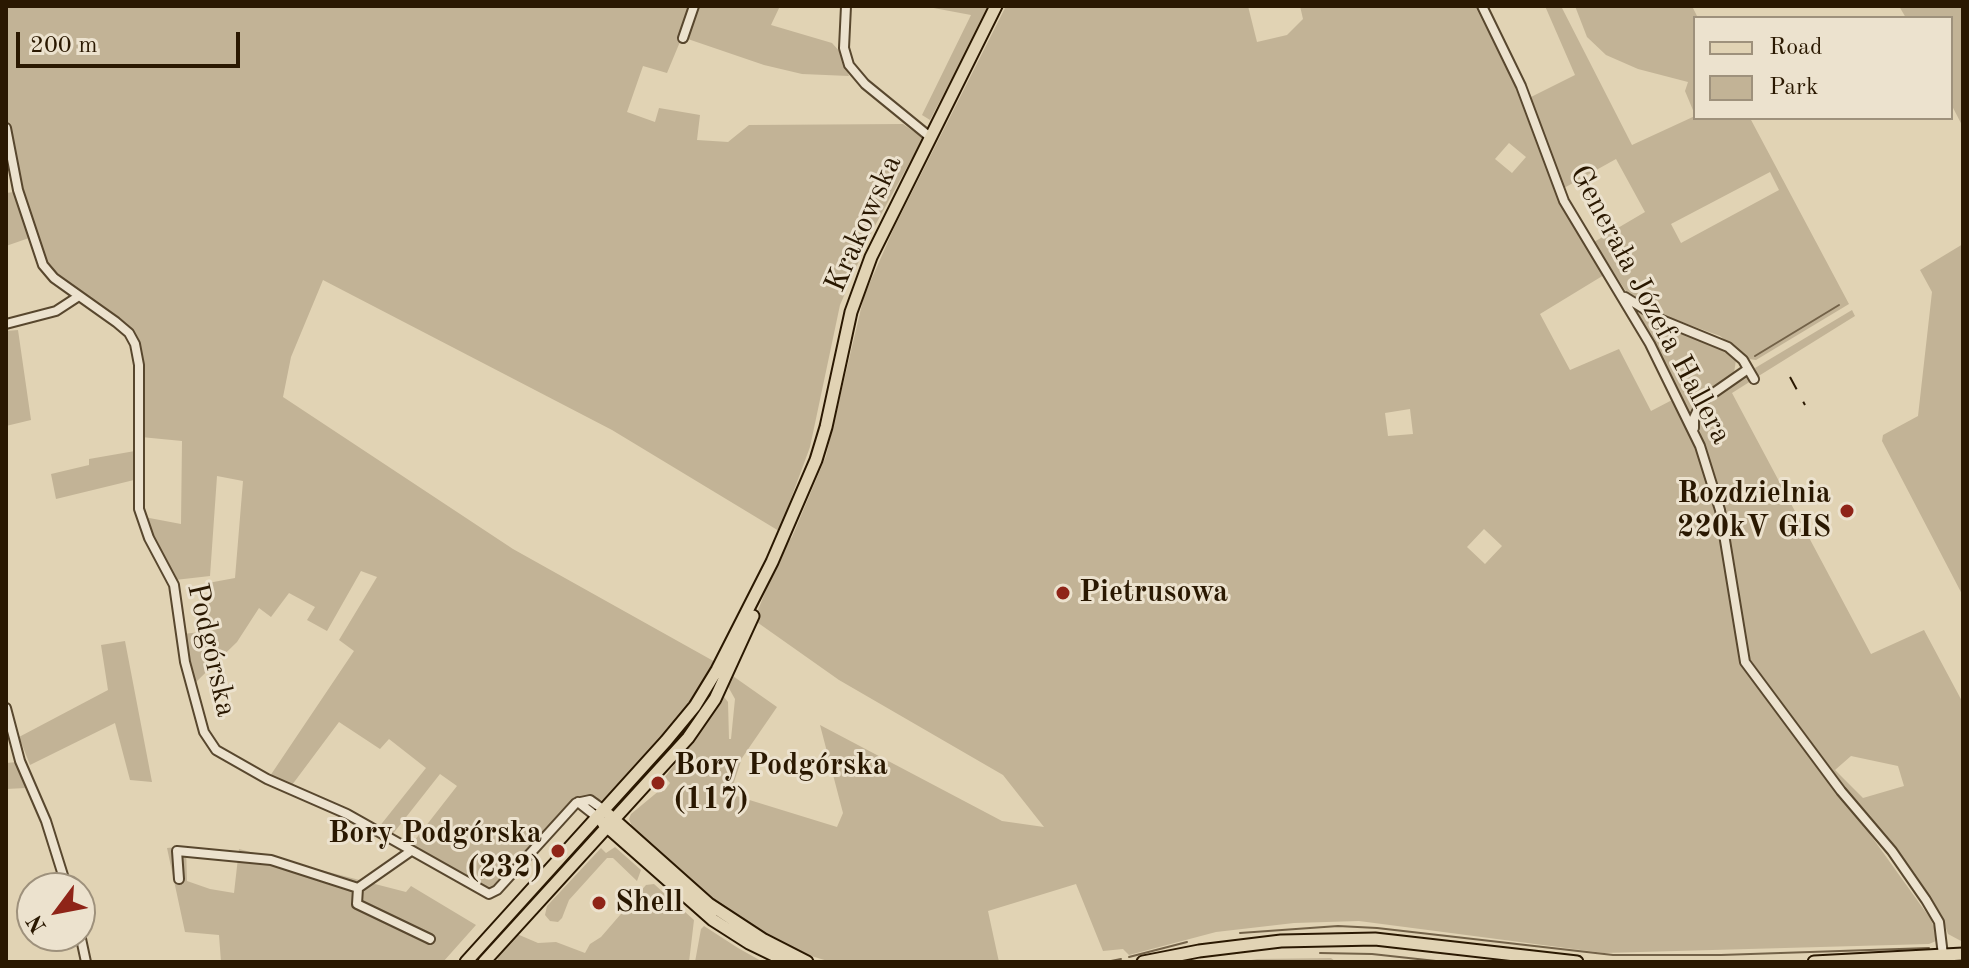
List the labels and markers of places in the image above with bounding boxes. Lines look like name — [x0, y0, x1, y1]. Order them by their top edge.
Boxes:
place label: Rozdzielnia 220kV GIS — [1677, 476, 1831, 546]
marker: Rozdzielnia 220kV GIS — [1838, 502, 1856, 520]
place label: Pietrusowa — [1079, 575, 1228, 611]
marker: Pietrusowa — [1054, 584, 1072, 602]
place label: Bory Podgórska (117) — [674, 748, 888, 818]
marker: Bory Podgórska (117) — [649, 774, 667, 792]
place label: Bory Podgórska (232) — [328, 816, 542, 886]
marker: Bory Podgórska (232) — [549, 842, 567, 860]
place label: Shell — [615, 885, 683, 921]
marker: Shell — [590, 894, 608, 912]

